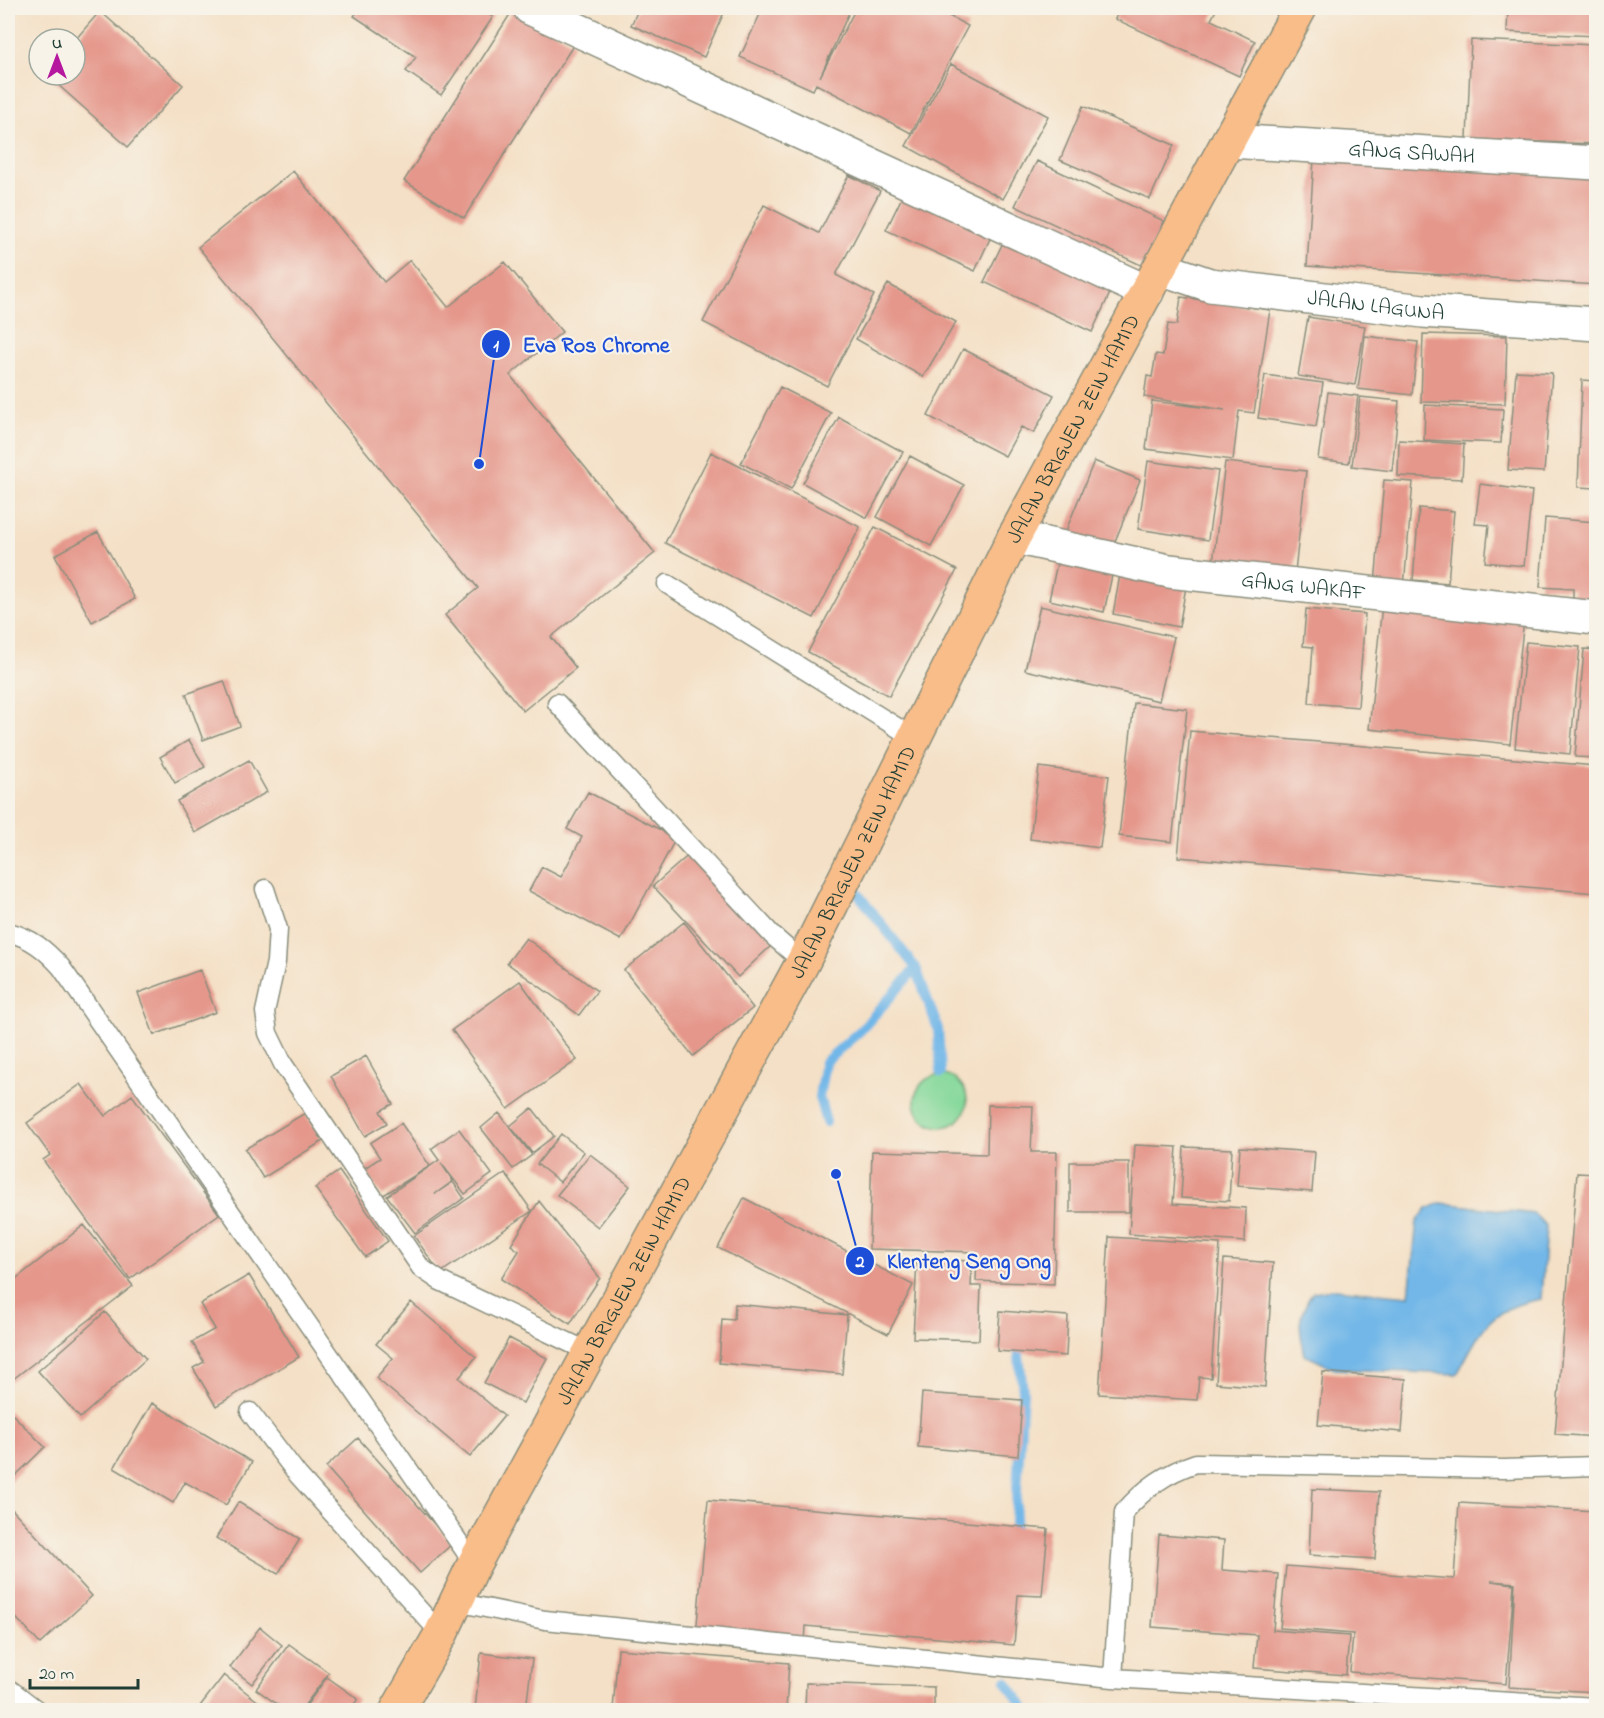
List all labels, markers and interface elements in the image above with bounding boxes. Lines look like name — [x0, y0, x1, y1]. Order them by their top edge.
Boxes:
north arrow — [27, 27, 87, 87]
text: U — [52, 32, 62, 56]
street label: GANG SAWAH — [1347, 135, 1476, 173]
street label: JALAN LAGUNA — [1306, 284, 1445, 330]
street label: JALAN BRIGJEN ZEIN HAMID — [1000, 309, 1149, 549]
callout: Eva Ros Chrome — [481, 324, 682, 364]
text: Eva Ros Chrome — [522, 331, 671, 363]
text: 1 — [493, 334, 499, 360]
street label: GANG WAKAF — [1240, 566, 1367, 610]
street label: JALAN BRIGJEN ZEIN HAMID — [784, 741, 925, 985]
street label: JALAN BRIGJEN ZEIN HAMID — [551, 1171, 700, 1411]
callout: Klenteng Seng Ong — [845, 1241, 1063, 1281]
text: Klenteng Seng Ong — [887, 1247, 1051, 1280]
text: 2 — [855, 1250, 865, 1276]
scale bar — [30, 1652, 138, 1690]
text: 20 m — [39, 1662, 74, 1688]

